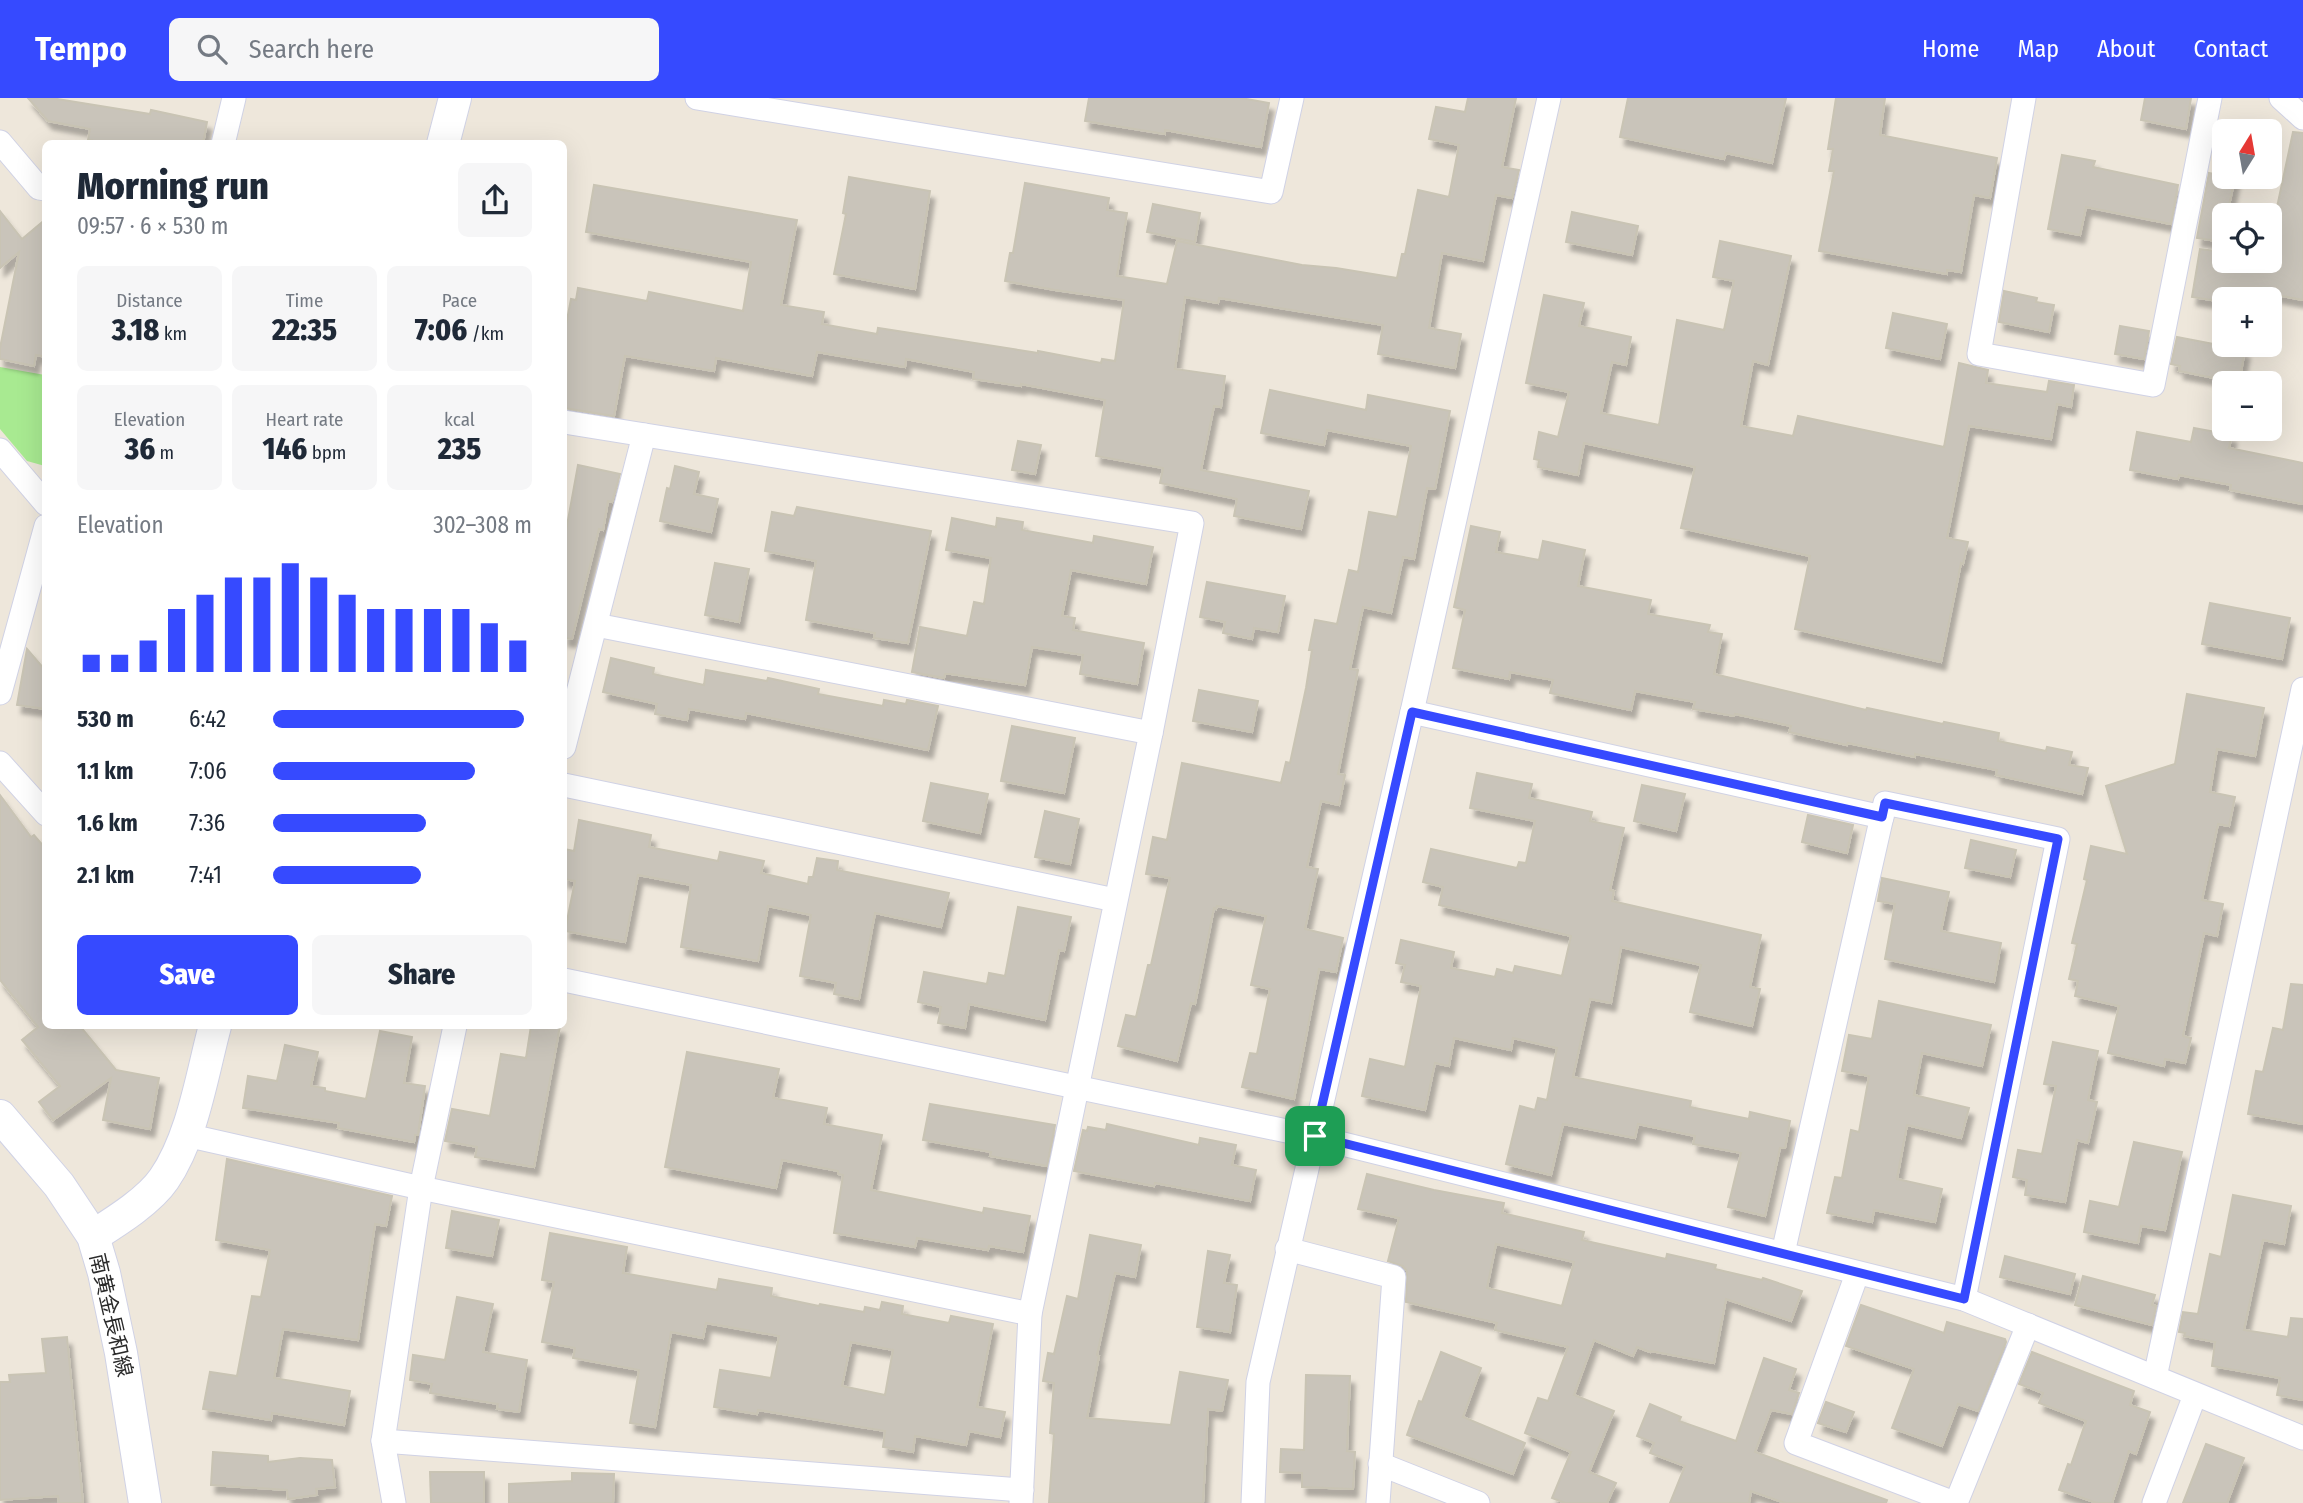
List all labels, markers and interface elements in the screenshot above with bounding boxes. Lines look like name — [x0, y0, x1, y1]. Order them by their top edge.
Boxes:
search box — [169, 18, 659, 81]
text: Tempo — [35, 29, 127, 69]
icon: search — [193, 30, 231, 68]
text: Search here — [249, 34, 374, 65]
text: Home — [1922, 35, 1979, 63]
text: Map — [2017, 35, 2059, 63]
text: About — [2097, 35, 2155, 63]
text: Contact — [2193, 35, 2268, 63]
north arrow — [2212, 119, 2282, 189]
map controls — [2212, 119, 2282, 441]
text: Morning run — [77, 163, 269, 209]
button: share — [458, 163, 532, 237]
button: locate — [2212, 203, 2282, 273]
text: 09:57 · 6 × 530 m — [77, 212, 229, 240]
button: + — [2212, 287, 2282, 357]
text: Distance — [116, 289, 183, 312]
text: Time — [286, 289, 323, 312]
text: Pace — [442, 289, 477, 312]
text: 3.18 — [112, 312, 159, 348]
text: 22:35 — [272, 312, 337, 348]
text: 7:06 — [415, 312, 467, 348]
text: km — [159, 322, 187, 345]
text: /km — [467, 322, 504, 345]
button: − — [2212, 371, 2282, 441]
text: Elevation — [114, 408, 185, 431]
text: Heart rate — [265, 408, 344, 431]
text: kcal — [444, 408, 475, 431]
text: 36 — [125, 431, 155, 467]
text: 146 — [263, 431, 307, 467]
text: 235 — [438, 431, 481, 467]
text: m — [155, 441, 174, 464]
text: bpm — [307, 441, 346, 464]
text: Elevation — [77, 511, 164, 539]
text: 302–308 m — [433, 511, 532, 539]
text: 530 m — [77, 705, 134, 733]
text: 6:42 — [189, 705, 226, 733]
text: 1.1 km — [77, 757, 133, 785]
text: 7:06 — [189, 757, 227, 785]
text: 1.6 km — [77, 809, 138, 837]
text: 7:36 — [189, 809, 225, 837]
text: 2.1 km — [77, 861, 134, 889]
text: 7:41 — [189, 861, 222, 889]
button: Save — [77, 935, 298, 1015]
button: Share — [312, 935, 532, 1015]
pin — [1285, 1106, 1345, 1166]
icon: arrive — [1296, 1117, 1334, 1155]
street label: 南黄金長和線 — [84, 1251, 138, 1379]

